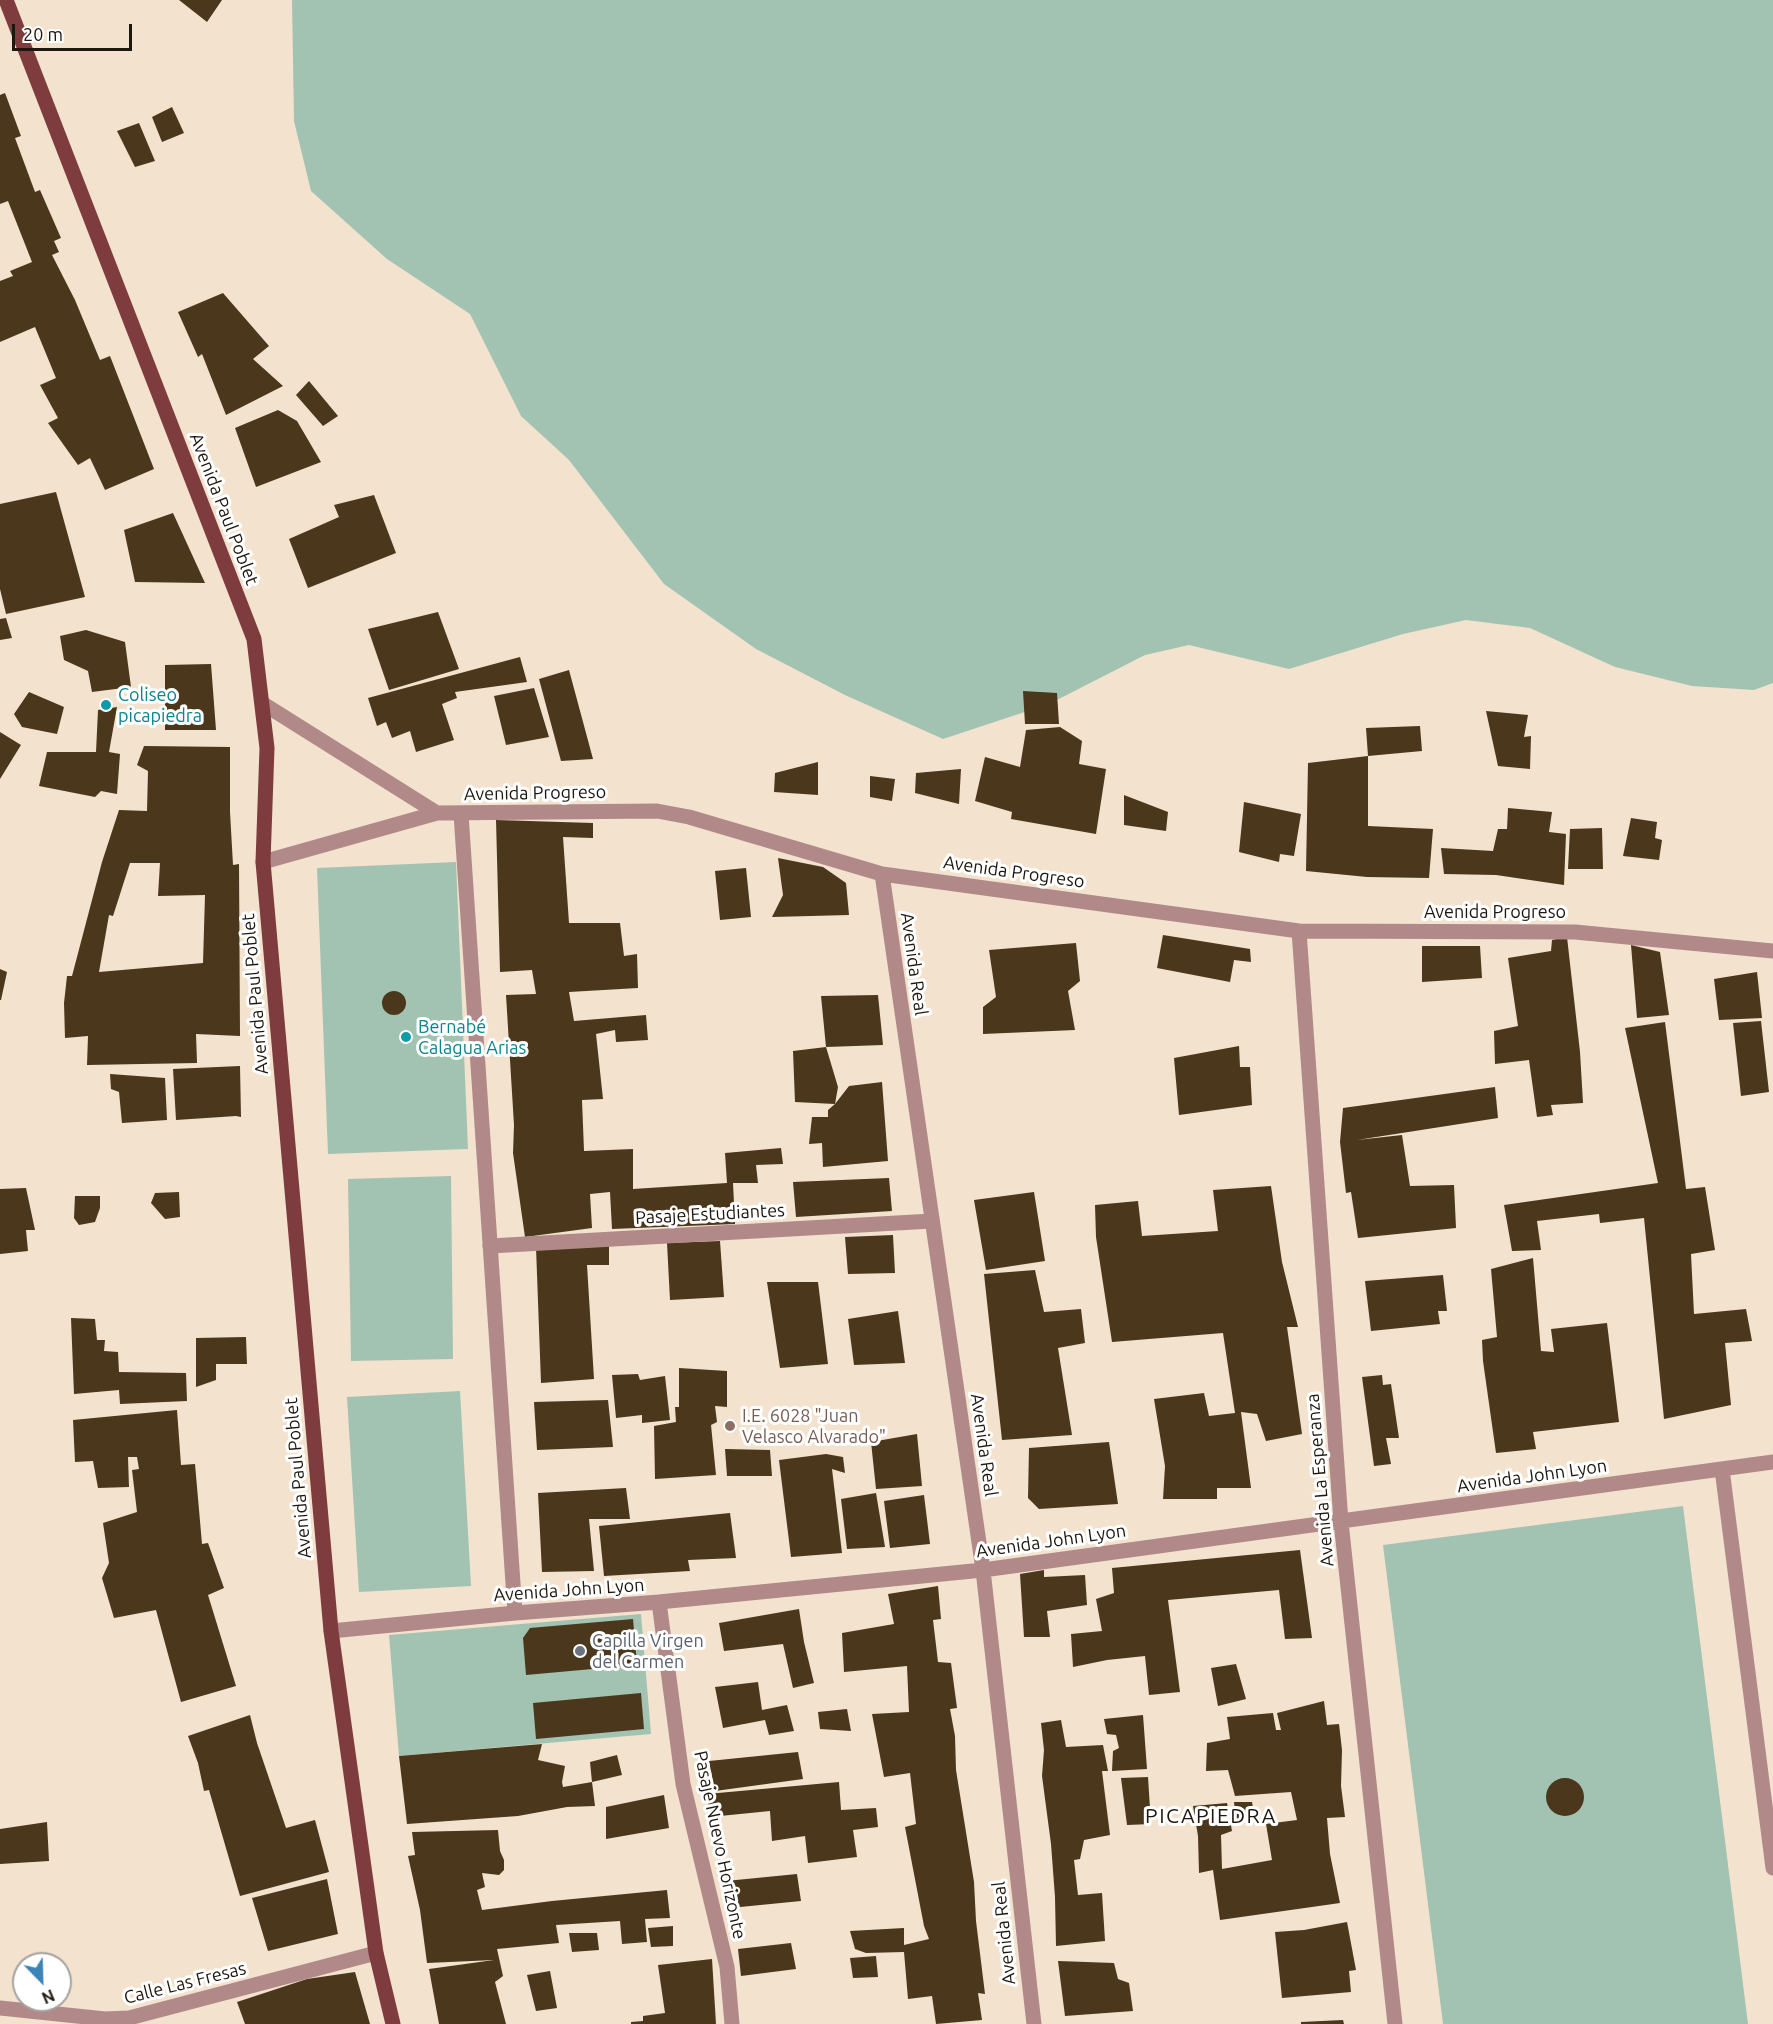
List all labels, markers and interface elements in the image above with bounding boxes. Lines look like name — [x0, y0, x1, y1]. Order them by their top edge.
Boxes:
scale bar — [15, 12, 135, 50]
text: 20 m — [23, 24, 63, 44]
street label: Avenida Paul Poblet — [185, 430, 263, 588]
place label: Coliseo picapiedra — [118, 684, 202, 726]
marker: Coliseo picapiedra — [99, 698, 113, 712]
street label: Avenida Progreso — [464, 781, 606, 805]
street label: Avenida Progreso — [942, 851, 1086, 893]
street label: Avenida Progreso — [1424, 901, 1566, 923]
street label: Avenida Real — [896, 911, 932, 1017]
street label: Avenida Paul Poblet — [237, 913, 273, 1075]
place label: Bernabé Calagua Arias — [418, 1016, 526, 1058]
marker: Bernabé Calagua Arias — [399, 1030, 413, 1044]
street label: Pasaje Estudiantes — [635, 1199, 785, 1229]
street label: Avenida Real — [966, 1392, 1002, 1498]
street label: Avenida La Esperanza — [1302, 1393, 1338, 1567]
street label: Avenida Paul Poblet — [280, 1397, 316, 1559]
place label: I.E. 6028 "Juan Velasco Alvarado" — [742, 1405, 886, 1448]
marker: I.E. 6028 "Juan Velasco Alvarado" — [723, 1419, 737, 1433]
street label: Avenida John Lyon — [1456, 1455, 1608, 1497]
street label: Avenida John Lyon — [975, 1520, 1127, 1562]
street label: Avenida John Lyon — [493, 1574, 645, 1606]
place label: Capilla Virgen del Carmen — [592, 1630, 704, 1672]
marker: Capilla Virgen del Carmen — [573, 1644, 587, 1658]
street label: Pasaje Nuevo Horizonte — [689, 1749, 751, 1941]
district label: PICAPIEDRA — [1145, 1803, 1277, 1829]
street label: Avenida Real — [988, 1880, 1020, 1986]
north arrow — [12, 1952, 72, 2012]
street label: Calle Las Fresas — [122, 1957, 248, 2009]
text: N — [39, 1986, 57, 2007]

